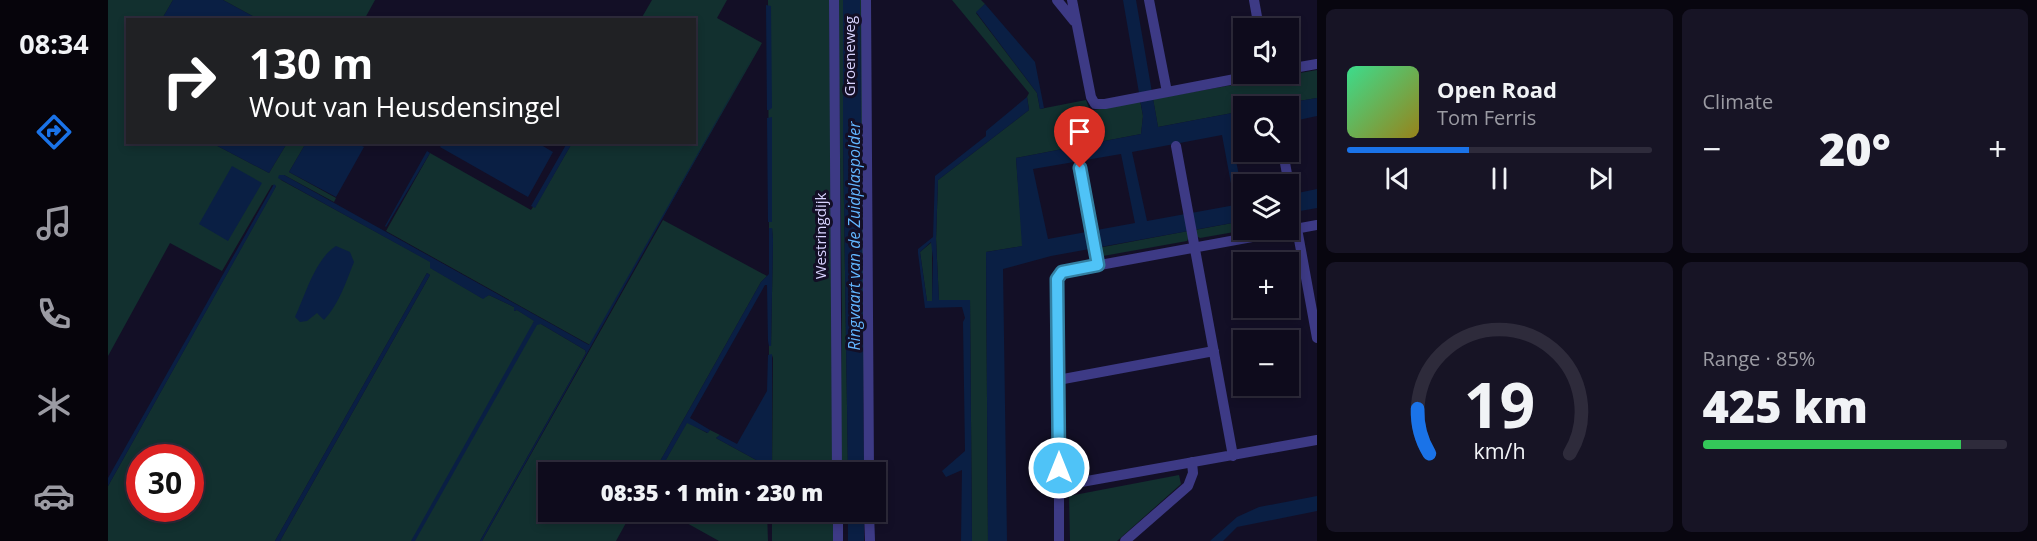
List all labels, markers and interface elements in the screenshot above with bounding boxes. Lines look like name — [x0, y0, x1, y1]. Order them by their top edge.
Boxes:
street label: Groeneweg — [839, 16, 859, 96]
map controls — [1233, 18, 1299, 396]
button: sound — [1233, 18, 1299, 84]
text: 08:34 — [19, 25, 89, 62]
text: 130 m — [249, 34, 373, 91]
icon: right — [150, 42, 228, 120]
text: Open Road — [1437, 74, 1557, 104]
text: Wout van Heusdensingel — [249, 88, 561, 125]
text: Climate — [1703, 88, 1773, 115]
button: search — [1233, 96, 1299, 162]
text: Tom Ferris — [1437, 104, 1536, 131]
pin — [1054, 106, 1105, 168]
icon: directions — [33, 111, 75, 153]
icon: arrive — [1063, 115, 1096, 148]
text: 20° — [1819, 118, 1891, 179]
water label: Ringvaart van de Zuidplaspolder — [843, 121, 865, 351]
text: − — [1703, 126, 1721, 171]
text: + — [1988, 126, 2007, 171]
icon: previous — [1381, 162, 1414, 195]
icon: pause — [1483, 162, 1516, 195]
icon: next — [1584, 162, 1617, 195]
button: layers — [1233, 174, 1299, 240]
street label: Westringdijk — [810, 193, 830, 279]
icon: music — [33, 202, 75, 244]
button: + — [1233, 252, 1299, 318]
icon: phone — [33, 293, 75, 335]
button: − — [1233, 330, 1299, 396]
text: Range · 85% — [1703, 345, 1815, 372]
text: 19 — [1464, 361, 1535, 446]
text: 425 km — [1703, 375, 1868, 436]
icon: climate — [33, 384, 75, 426]
position arrow — [1027, 436, 1091, 500]
text: km/h — [1473, 436, 1525, 465]
speed limit sign: 30 — [126, 444, 204, 522]
icon: car — [33, 475, 75, 517]
text: 08:35 · 1 min · 230 m — [601, 477, 823, 507]

